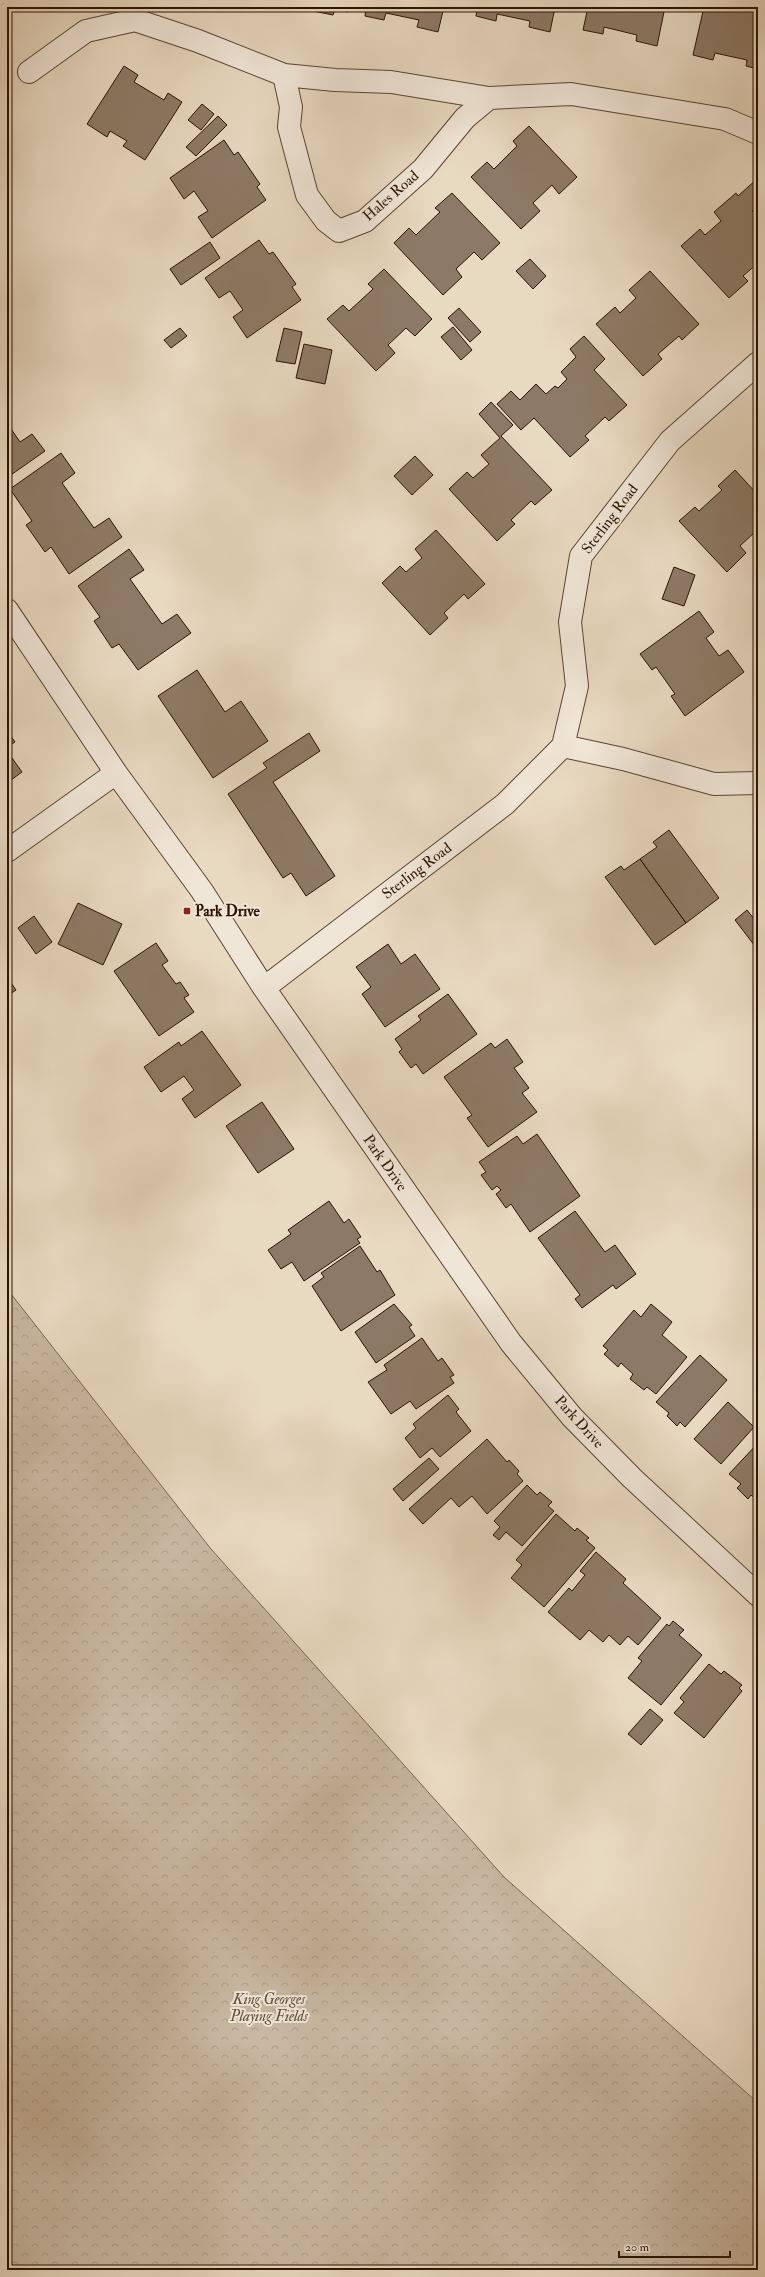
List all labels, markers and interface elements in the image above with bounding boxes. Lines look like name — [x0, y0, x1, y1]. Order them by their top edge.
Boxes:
street label: Hales Road — [359, 166, 423, 226]
street label: Sterling Road — [578, 480, 643, 558]
street label: Sterling Road — [378, 838, 456, 903]
place label: Park Drive — [195, 902, 261, 921]
marker: Park Drive — [182, 906, 192, 916]
street label: Park Drive — [359, 1131, 411, 1195]
street label: Park Drive — [550, 1392, 608, 1452]
park label: King Georges Playing Fields — [229, 1990, 309, 2026]
scale bar — [619, 2233, 730, 2259]
text: 20 m — [625, 2240, 650, 2255]

